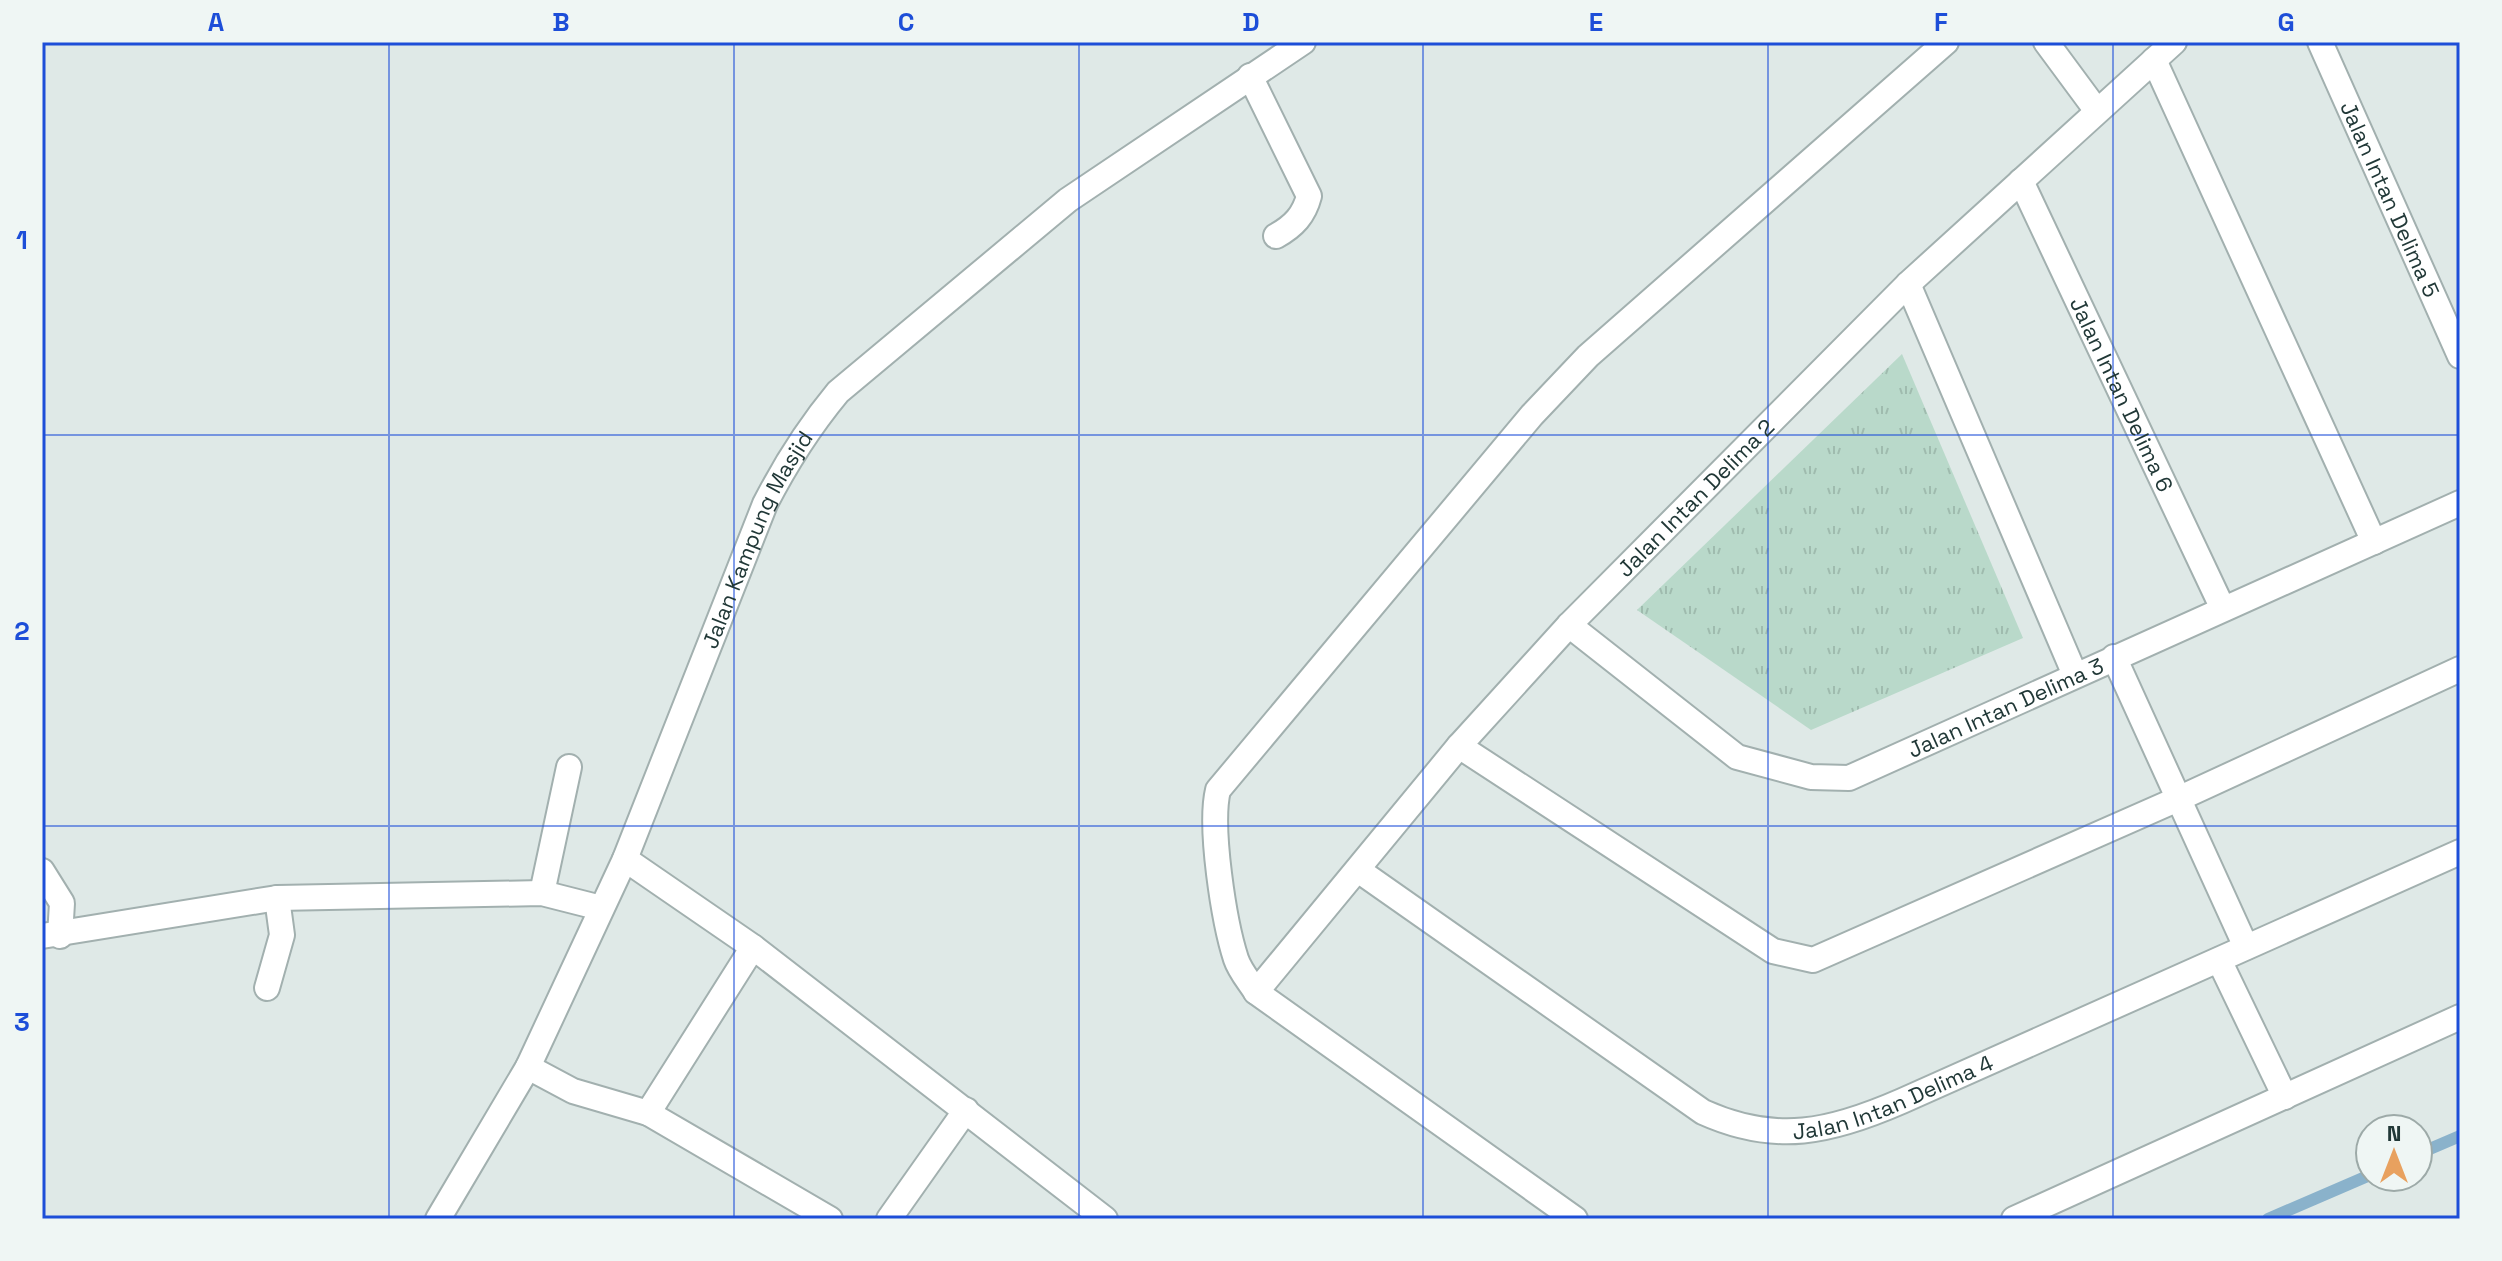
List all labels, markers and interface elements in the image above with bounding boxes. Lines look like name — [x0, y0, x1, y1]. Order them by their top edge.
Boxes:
text: A — [208, 5, 225, 39]
text: B — [552, 5, 570, 39]
text: C — [898, 5, 914, 39]
text: D — [1242, 5, 1260, 39]
text: E — [1589, 5, 1603, 39]
text: F — [1934, 5, 1948, 39]
text: G — [2277, 5, 2295, 39]
street label: Jalan Intan Delima 5 — [2334, 97, 2446, 301]
text: 1 — [16, 223, 28, 257]
street label: Jalan Intan Delima 6 — [2064, 293, 2180, 496]
street label: Jalan Intan Delima 2 — [1611, 413, 1780, 583]
street label: Jalan Kampung Masjid — [695, 425, 819, 652]
text: 2 — [14, 614, 30, 648]
street label: Jalan Intan Delima 3 — [1903, 651, 2108, 764]
text: 3 — [14, 1005, 30, 1039]
street label: Jalan Intan Delima 4 — [1792, 1048, 1997, 1145]
north arrow — [2354, 1113, 2434, 1193]
text: N — [2387, 1119, 2401, 1147]

